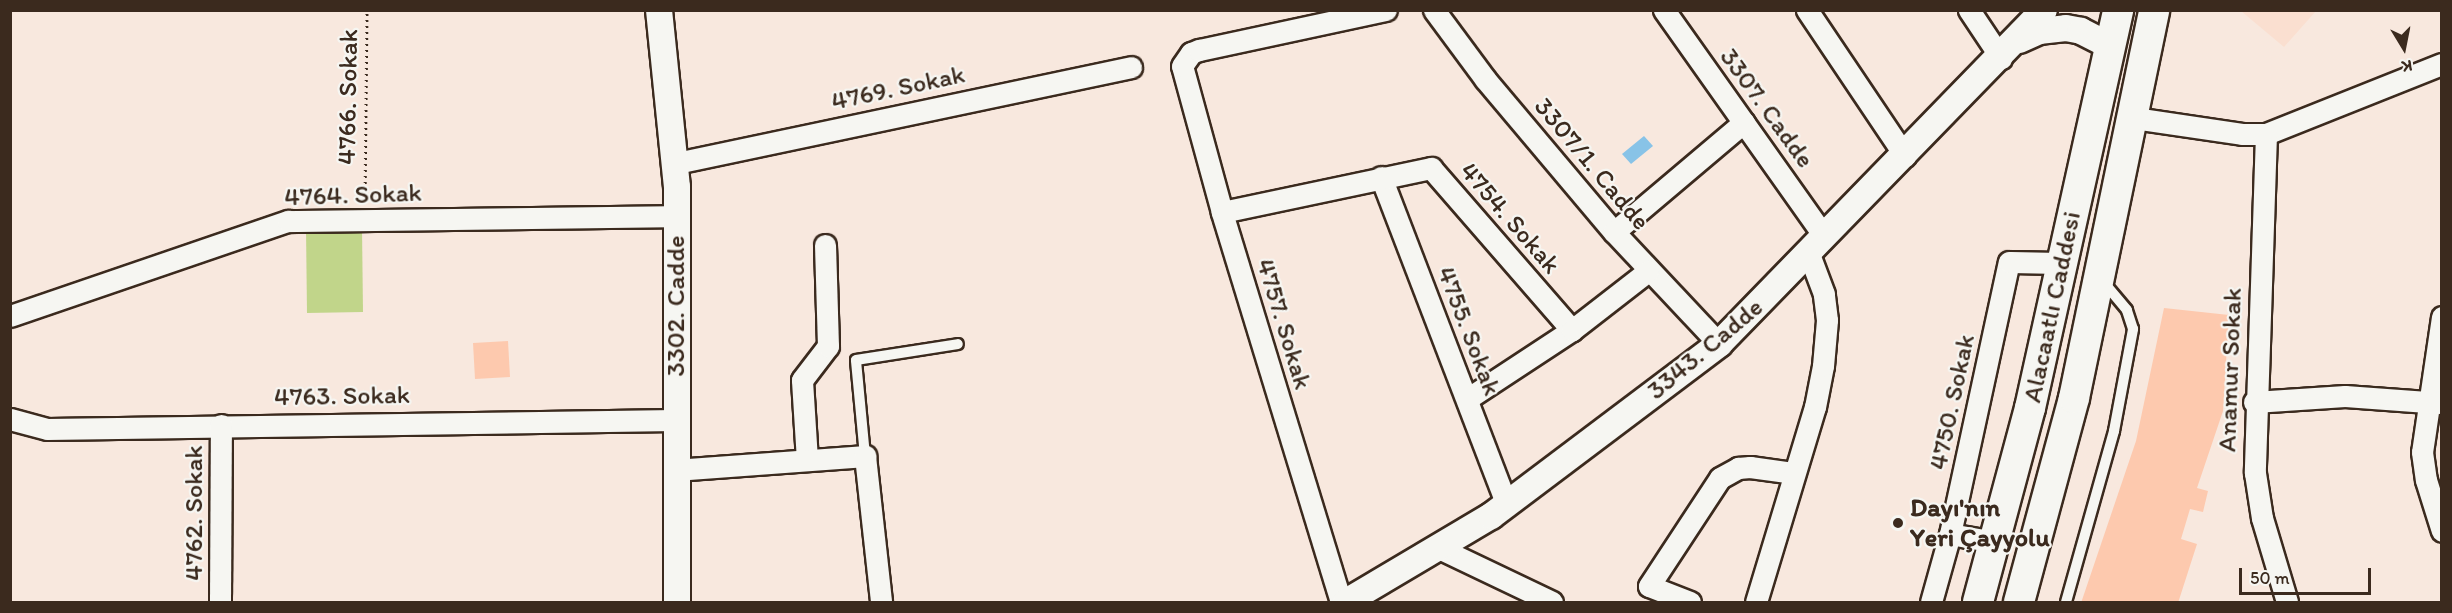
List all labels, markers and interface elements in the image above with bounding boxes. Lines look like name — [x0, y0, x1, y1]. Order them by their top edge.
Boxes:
north arrow — [2374, 18, 2434, 78]
street label: 4766. Sokak — [331, 29, 365, 165]
street label: 3307. Cadde — [1713, 42, 1821, 174]
text: K — [2401, 56, 2414, 76]
street label: 4769. Sokak — [828, 59, 968, 117]
street label: 3307/1. Cadde — [1528, 91, 1656, 237]
street label: 4754. Sokak — [1453, 156, 1567, 280]
street label: 4764. Sokak — [284, 177, 422, 213]
street label: Alacaatlı Caddesi — [2017, 209, 2087, 405]
street label: 3302. Cadde — [660, 235, 692, 377]
street label: 4757. Sokak — [1249, 255, 1319, 393]
street label: 4755. Sokak — [1430, 262, 1508, 400]
street label: Anamur Sokak — [2212, 288, 2248, 452]
street label: 3343. Cadde — [1641, 292, 1769, 406]
street label: 4750. Sokak — [1922, 331, 1982, 473]
street label: 4763. Sokak — [274, 379, 410, 413]
street label: 4762. Sokak — [178, 445, 210, 581]
place label: Dayı'nın Yeri Çayyolu — [1910, 492, 2049, 554]
marker: Dayı'nın Yeri Çayyolu — [1891, 516, 1905, 530]
scale bar — [2242, 556, 2374, 594]
text: 50 m — [2250, 567, 2290, 589]

